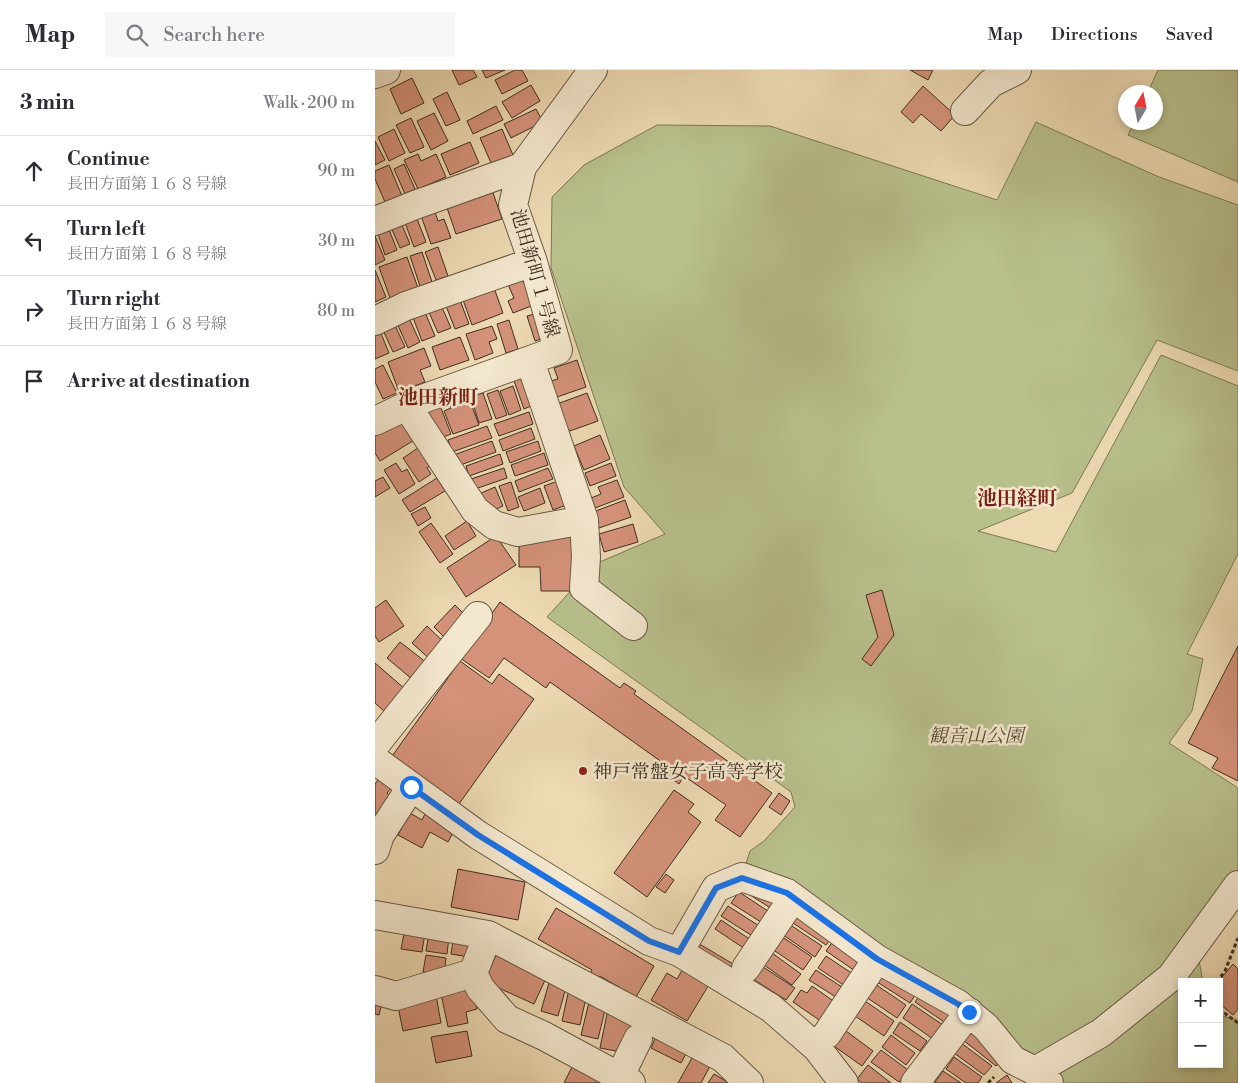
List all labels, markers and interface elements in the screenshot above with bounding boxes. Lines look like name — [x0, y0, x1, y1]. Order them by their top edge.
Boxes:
search box — [105, 12, 455, 57]
text: Map — [25, 20, 75, 50]
icon: search — [123, 21, 151, 49]
text: Search here — [163, 23, 265, 47]
text: Map — [987, 23, 1023, 46]
text: Directions — [1051, 23, 1138, 46]
text: Saved — [1166, 23, 1213, 46]
north arrow — [1118, 85, 1163, 130]
text: 3 min — [20, 90, 75, 116]
text: Walk · 200 m — [263, 93, 355, 113]
text: Continue — [67, 147, 150, 171]
icon: ahead — [20, 157, 48, 185]
text: 90 m — [317, 161, 355, 181]
text: 長田方面第１６８号線 — [67, 174, 227, 194]
street label: 池田新町１号線 — [505, 206, 565, 341]
text: Turn left — [67, 217, 146, 241]
icon: left — [20, 227, 48, 255]
text: 30 m — [318, 231, 355, 251]
text: 長田方面第１６８号線 — [67, 244, 227, 264]
text: Turn right — [67, 287, 160, 311]
icon: right — [20, 297, 48, 325]
text: 80 m — [317, 301, 355, 321]
text: 長田方面第１６８号線 — [67, 314, 227, 334]
icon: arrive — [20, 367, 48, 395]
text: Arrive at destination — [67, 369, 250, 393]
district label: 池田新町 — [398, 386, 479, 411]
district label: 池田経町 — [977, 487, 1058, 512]
park label: 観音山公園 — [928, 724, 1026, 748]
place label: 神戸常盤女子高等学校 — [593, 760, 783, 784]
marker: 神戸常盤女子高等学校 — [577, 765, 589, 777]
route start — [400, 776, 423, 799]
map controls — [1178, 978, 1223, 1068]
button: + — [1178, 978, 1223, 1023]
route end — [958, 1001, 981, 1024]
button: − — [1178, 1023, 1223, 1068]

